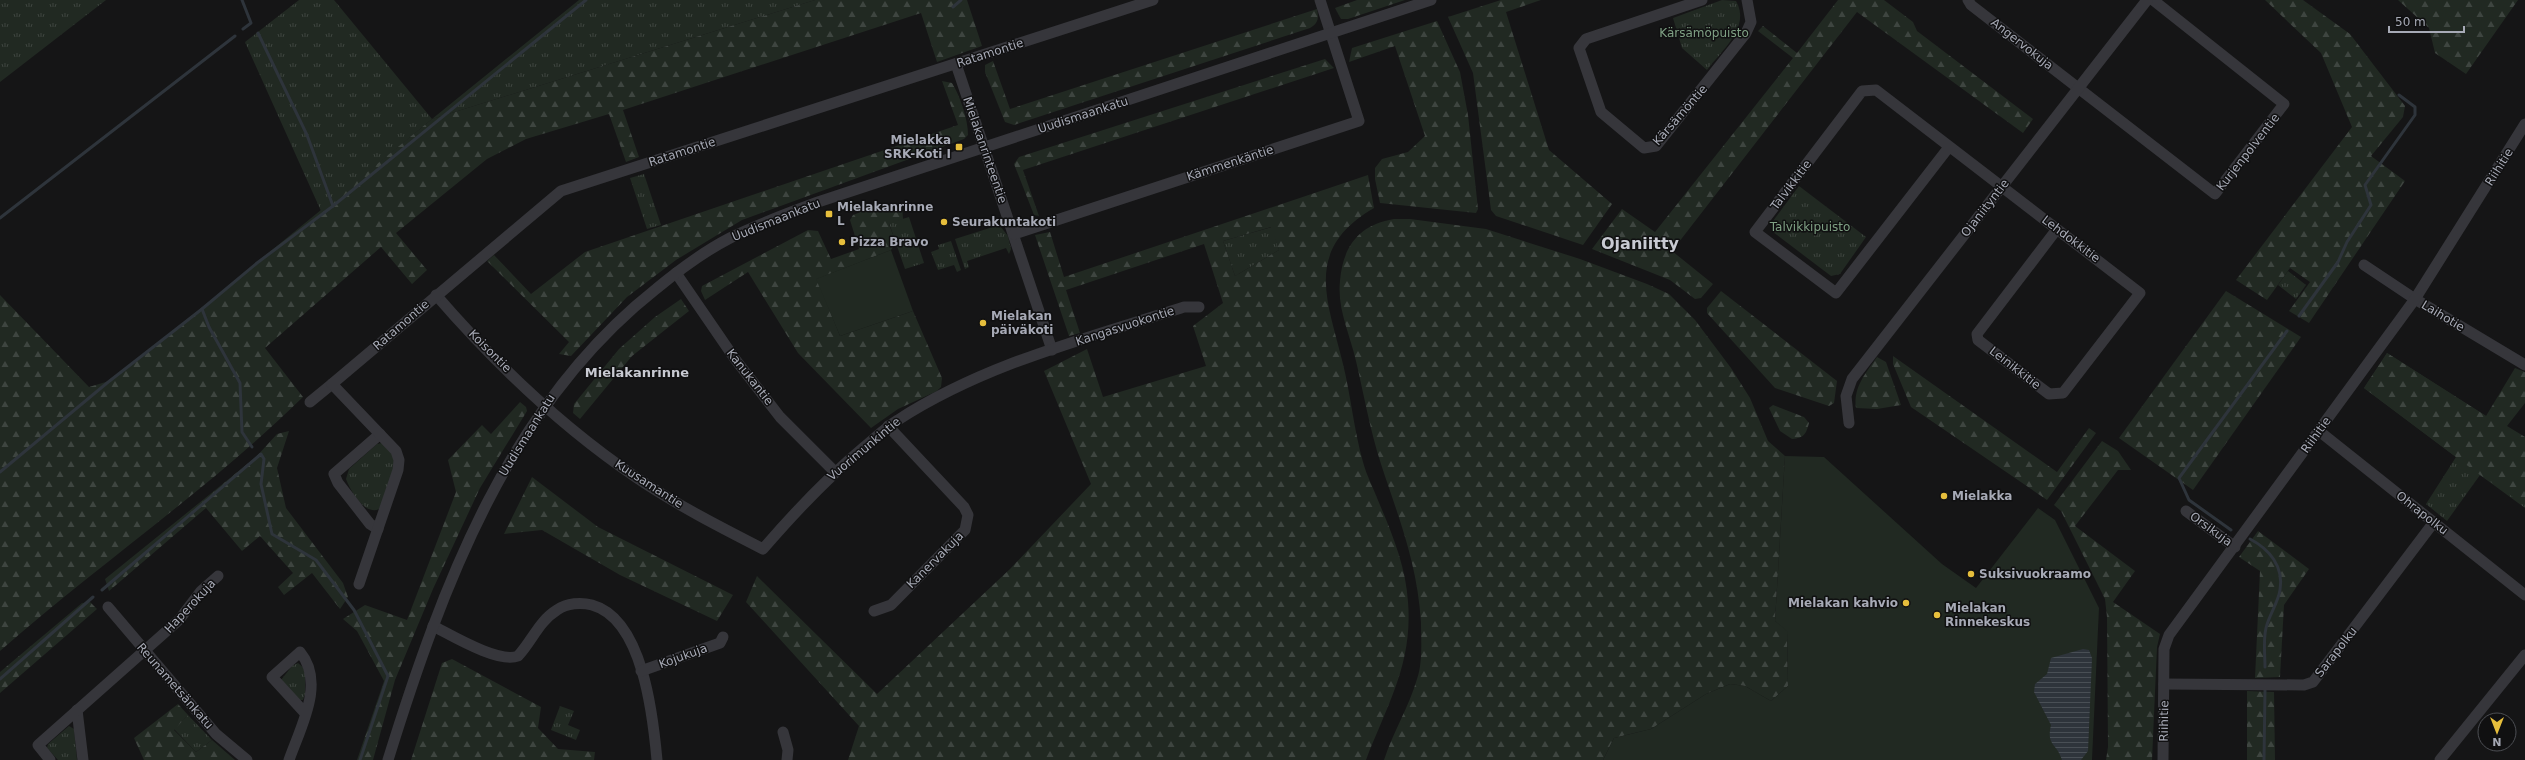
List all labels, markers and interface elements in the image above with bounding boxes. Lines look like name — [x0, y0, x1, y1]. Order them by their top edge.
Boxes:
scale bar — [2389, 8, 2464, 34]
street label: Angervokuja — [1988, 15, 2056, 73]
text: 50 m — [2395, 15, 2426, 29]
park label: Kärsämöpuisto — [1659, 26, 1749, 40]
street label: Ratamontie — [955, 36, 1025, 70]
street label: Kärsämöntie — [1650, 82, 1710, 148]
street label: Uudismaankatu — [1036, 94, 1130, 136]
street label: Mielakanrinteentie — [960, 95, 1010, 205]
street label: Kurjenpolventie — [2214, 111, 2282, 193]
place label: Mielakka SRK-Koti I — [884, 133, 951, 161]
street label: Ratamontie — [647, 135, 717, 169]
marker: Mielakka SRK-Koti I — [954, 142, 964, 152]
street label: Kämmenkäntie — [1185, 142, 1275, 184]
street label: Riihitie — [2482, 146, 2516, 188]
street label: Talvikkitie — [1767, 157, 1814, 214]
street label: Ojaniityntie — [1958, 176, 2012, 240]
street label: Uudismaankatu — [730, 196, 822, 244]
place label: Mielakanrinne L — [837, 200, 933, 228]
marker: Mielakanrinne L — [824, 209, 834, 219]
street label: Lehdokkitie — [2039, 213, 2103, 265]
place label: Seurakuntakoti — [952, 215, 1056, 229]
marker: Seurakuntakoti — [939, 217, 949, 227]
park label: Talvikkipuisto — [1769, 220, 1850, 234]
district label: Ojaniitty — [1601, 234, 1680, 253]
place label: Pizza Bravo — [850, 235, 928, 249]
marker: Pizza Bravo — [837, 237, 847, 247]
street label: Ratamontie — [370, 297, 432, 353]
street label: Laihotie — [2419, 298, 2467, 334]
street label: Kangasvuokontie — [1074, 303, 1176, 349]
place label: Mielakan päiväkoti — [991, 309, 1053, 337]
marker: Mielakan päiväkoti — [978, 318, 988, 328]
street label: Koisontie — [466, 327, 514, 375]
street label: Leinikkitie — [1987, 344, 2043, 392]
street label: Kanukantie — [724, 346, 776, 408]
district label: Mielakanrinne — [585, 365, 689, 380]
street label: Uudismaankatu — [496, 391, 558, 479]
street label: Vuorimunkintie — [825, 414, 903, 484]
street label: Riihitie — [2298, 414, 2334, 456]
street label: Kuusamantie — [612, 457, 686, 511]
street label: Ohrapolku — [2393, 488, 2451, 538]
place label: Mielakka — [1952, 489, 2012, 503]
marker: Mielakka — [1939, 491, 1949, 501]
street label: Orsikuja — [2187, 509, 2235, 549]
street label: Kanervakuja — [904, 529, 966, 591]
place label: Suksivuokraamo — [1979, 567, 2091, 581]
marker: Suksivuokraamo — [1966, 569, 1976, 579]
street label: Haperokuja — [162, 576, 218, 636]
place label: Mielakan kahvio — [1788, 596, 1898, 610]
marker: Mielakan kahvio — [1901, 598, 1911, 608]
place label: Mielakan Rinnekeskus — [1945, 601, 2030, 629]
marker: Mielakan Rinnekeskus — [1932, 610, 1942, 620]
street label: Sarapolku — [2312, 624, 2360, 680]
street label: Reunametsänkatu — [134, 640, 216, 732]
street label: Kojukuja — [657, 641, 709, 671]
street label: Riihitie — [2157, 700, 2171, 742]
north arrow — [2477, 712, 2517, 752]
text: N — [2492, 735, 2502, 748]

